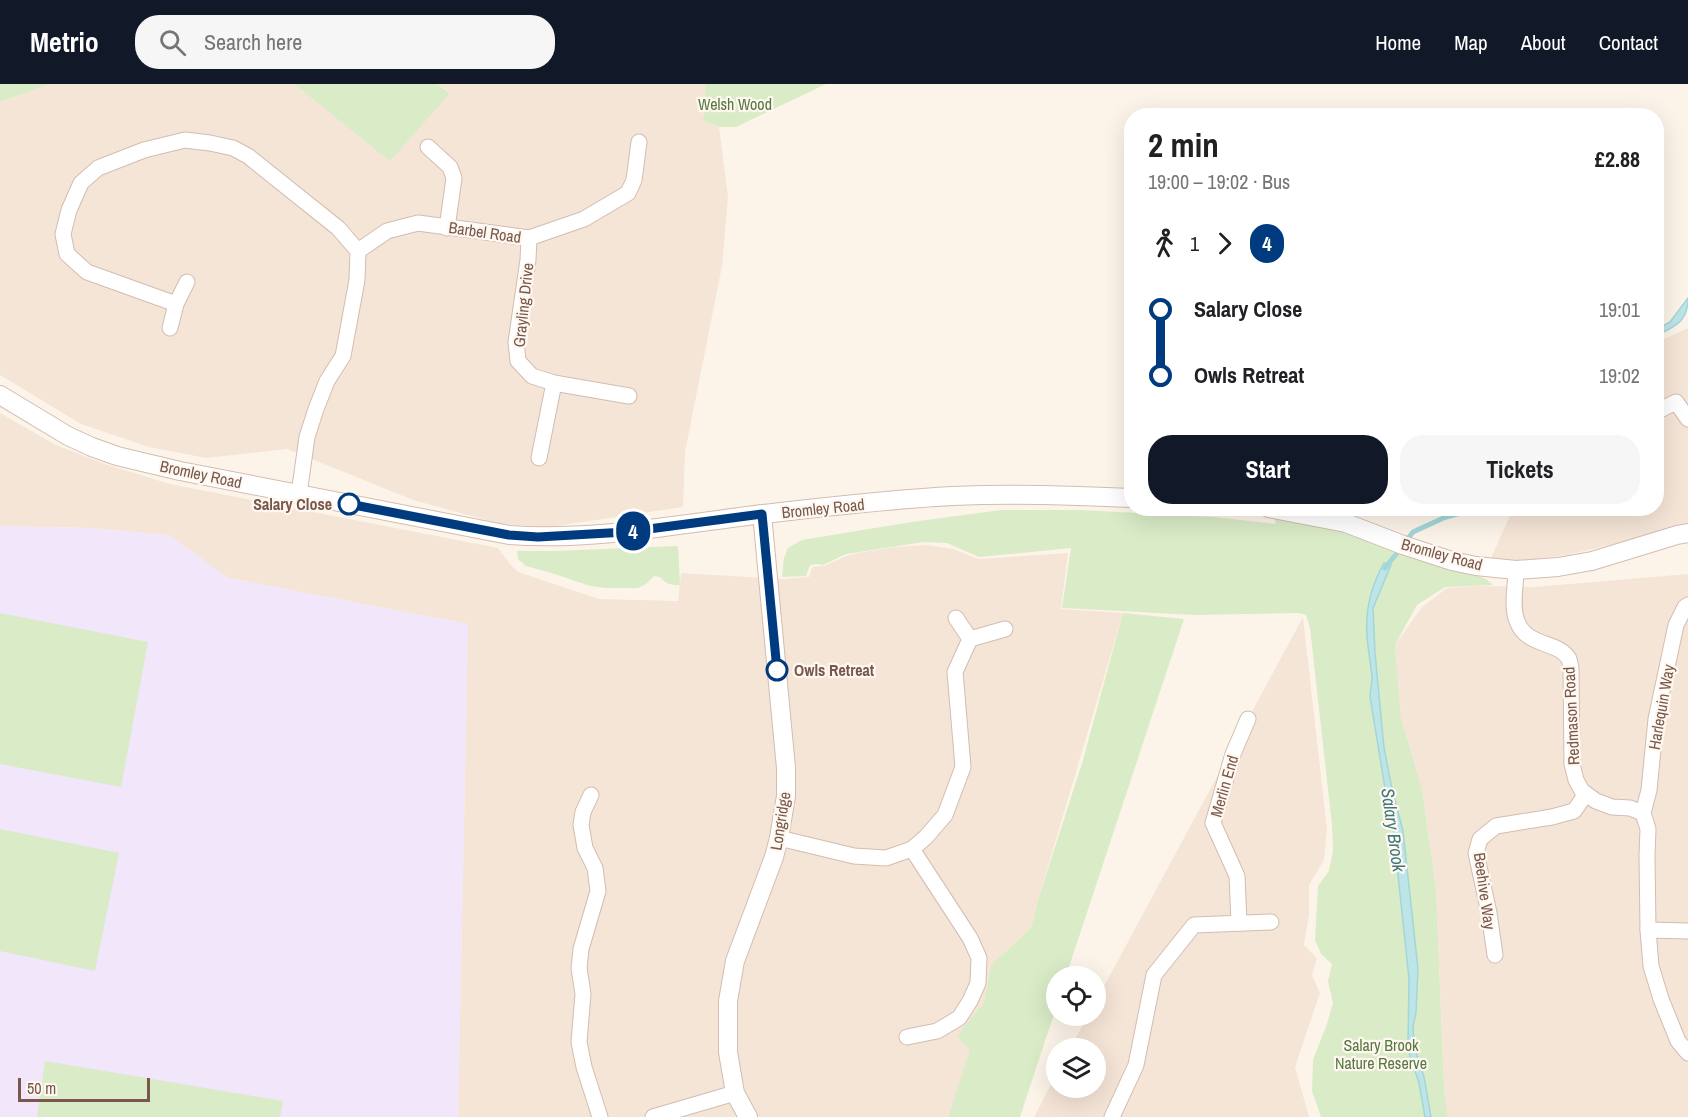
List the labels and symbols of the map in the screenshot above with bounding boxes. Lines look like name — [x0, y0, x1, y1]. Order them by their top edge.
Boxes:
park label: Welsh Wood — [698, 93, 772, 115]
street label: Barbel Road — [447, 216, 523, 248]
street label: Grayling Drive — [508, 262, 538, 348]
street label: Bromley Road — [158, 455, 244, 493]
place label: Salary Close — [253, 493, 332, 515]
marker: Salary Close — [338, 493, 360, 515]
street label: Bromley Road — [781, 493, 865, 523]
line badge: 4 — [614, 512, 652, 550]
street label: Bromley Road — [1399, 533, 1485, 575]
marker: Owls Retreat — [766, 659, 788, 681]
place label: Owls Retreat — [794, 659, 875, 681]
street label: Harlequin Way — [1643, 662, 1679, 751]
street label: Redmason Road — [1557, 666, 1585, 766]
street label: Merlin End — [1205, 752, 1243, 820]
water label: Salary Brook — [1375, 786, 1412, 874]
street label: Longridge — [765, 790, 795, 852]
street label: Beehive Way — [1469, 851, 1501, 931]
park label: Salary Brook Nature Reserve — [1335, 1034, 1427, 1074]
scale bar — [18, 1075, 150, 1102]

